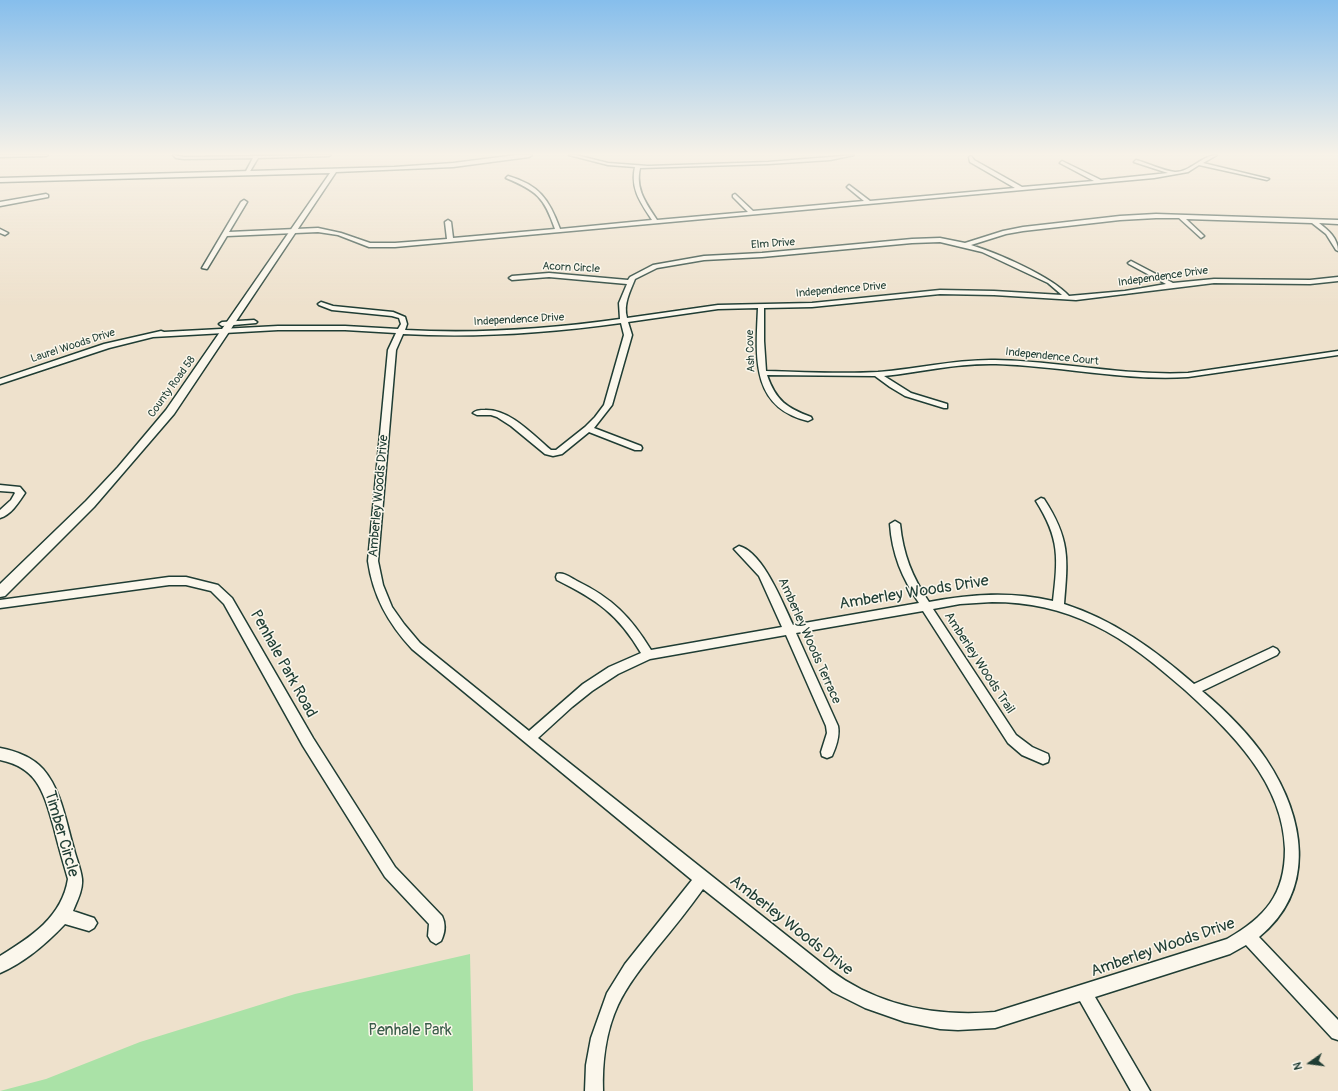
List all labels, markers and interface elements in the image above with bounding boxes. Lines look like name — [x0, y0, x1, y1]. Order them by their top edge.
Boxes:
street label: Elm Drive — [751, 236, 795, 252]
street label: Acorn Circle — [542, 260, 600, 276]
street label: Independence Drive — [1117, 264, 1209, 290]
street label: Independence Drive — [795, 279, 887, 301]
street label: Independence Drive — [473, 311, 565, 329]
street label: Laurel Woods Drive — [29, 326, 117, 366]
street label: Ash Cove — [744, 329, 758, 373]
street label: Independence Court — [1005, 346, 1099, 368]
street label: County Road 58 — [145, 354, 199, 420]
street label: Amberley Woods Drive — [366, 434, 392, 558]
street label: Amberley Woods Drive — [838, 572, 990, 614]
street label: Amberley Woods Terrace — [774, 576, 844, 706]
street label: Penhale Park Road — [245, 607, 321, 721]
street label: Amberley Woods Trail — [940, 609, 1018, 717]
street label: Timber Circle — [40, 789, 82, 879]
street label: Amberley Woods Drive — [726, 872, 856, 980]
street label: Amberley Woods Drive — [1088, 914, 1238, 982]
park label: Penhale Park — [368, 1021, 452, 1041]
north arrow — [1290, 1043, 1330, 1083]
text: N — [1291, 1061, 1305, 1071]

